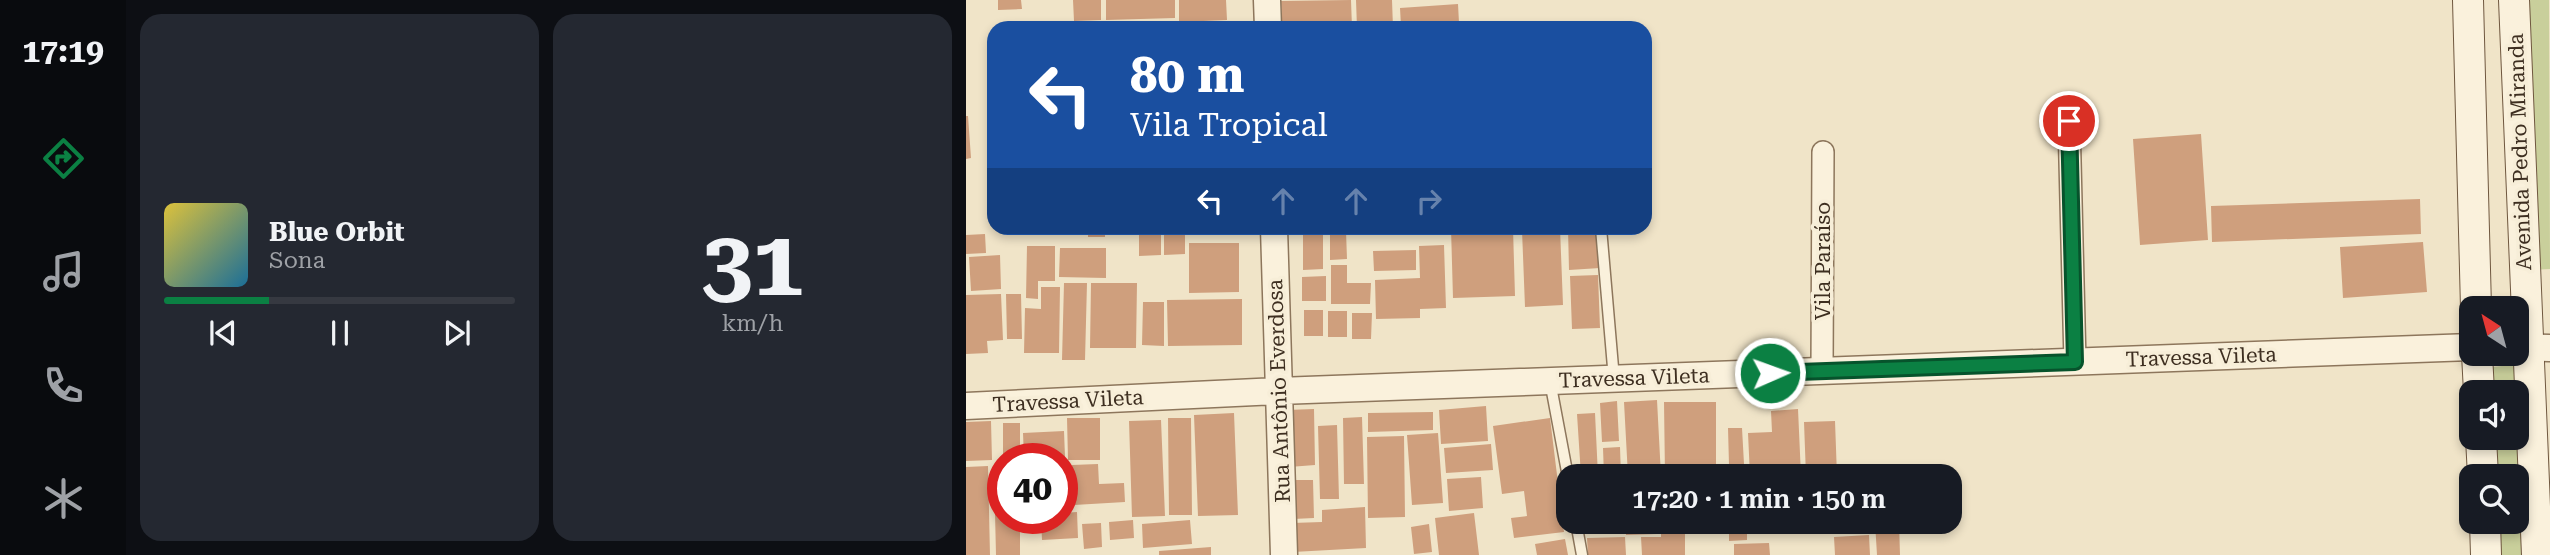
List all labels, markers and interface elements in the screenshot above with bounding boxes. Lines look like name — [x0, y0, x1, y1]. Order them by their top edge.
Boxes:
text: 17:19 — [22, 32, 104, 70]
street label: Avenida Pedro Miranda — [2504, 32, 2536, 271]
text: 80 m — [1130, 47, 1245, 104]
icon: left — [1015, 49, 1106, 140]
pin — [2039, 91, 2099, 151]
icon: arrive — [2050, 102, 2088, 140]
text: Vila Tropical — [1130, 106, 1328, 144]
icon: directions — [39, 134, 88, 183]
icon: left — [1191, 182, 1229, 220]
icon: ahead — [1264, 182, 1302, 220]
icon: ahead — [1337, 182, 1375, 220]
icon: right — [1410, 182, 1448, 220]
street label: Vila Paraíso — [1811, 202, 1835, 320]
text: 31 — [702, 211, 803, 317]
text: Blue Orbit — [269, 217, 405, 247]
icon: music — [39, 247, 88, 296]
text: Sona — [269, 247, 325, 274]
street label: Rua Antônio Everdosa — [1263, 278, 1295, 503]
north arrow — [2459, 296, 2529, 366]
map controls — [2459, 296, 2529, 534]
text: km/h — [722, 310, 783, 337]
icon: previous — [204, 314, 242, 352]
icon: pause — [321, 314, 359, 352]
icon: next — [438, 314, 476, 352]
position arrow — [1733, 336, 1807, 410]
street label: Travessa Vileta — [2125, 342, 2278, 372]
icon: phone — [39, 361, 88, 410]
street label: Travessa Vileta — [1558, 363, 1711, 393]
button: sound — [2459, 380, 2529, 450]
street label: Travessa Vileta — [992, 385, 1145, 417]
speed limit sign: 40 — [987, 443, 1078, 534]
button: search — [2459, 464, 2529, 534]
icon: climate — [39, 474, 88, 523]
text: 17:20 · 1 min · 150 m — [1632, 484, 1886, 514]

